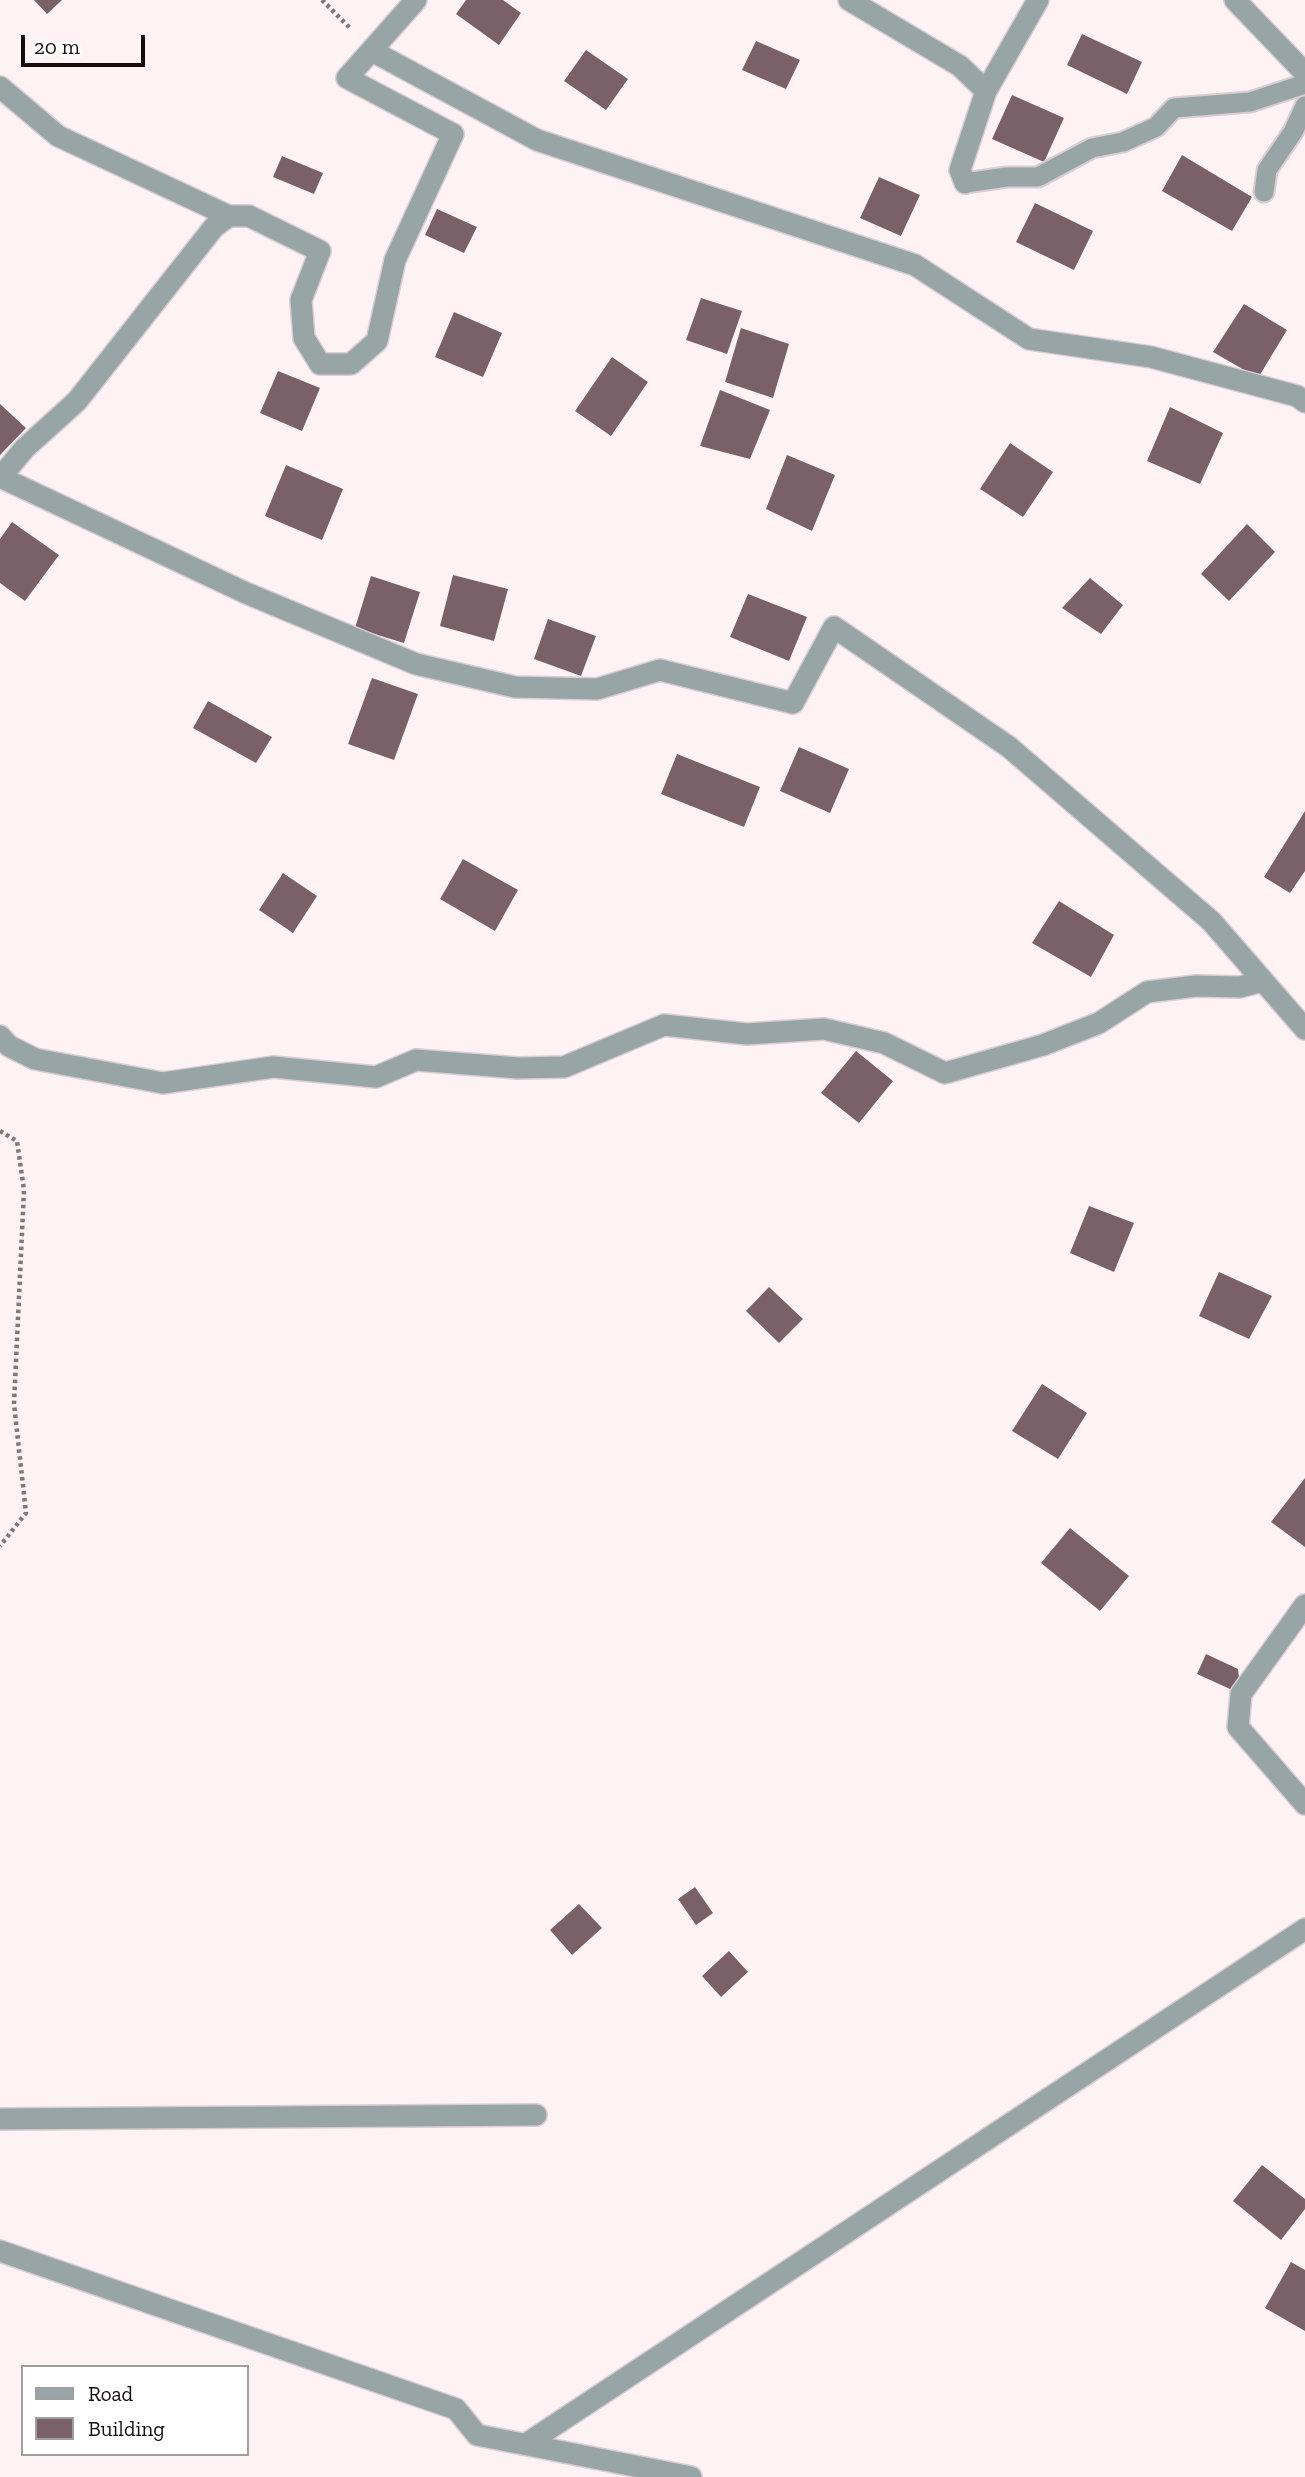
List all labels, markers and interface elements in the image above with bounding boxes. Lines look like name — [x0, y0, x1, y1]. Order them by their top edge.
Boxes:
scale bar — [24, 21, 149, 65]
text: 20 m — [34, 34, 80, 59]
legend — [21, 2365, 248, 2456]
text: Road — [88, 2381, 133, 2406]
text: Building — [88, 2416, 165, 2441]

